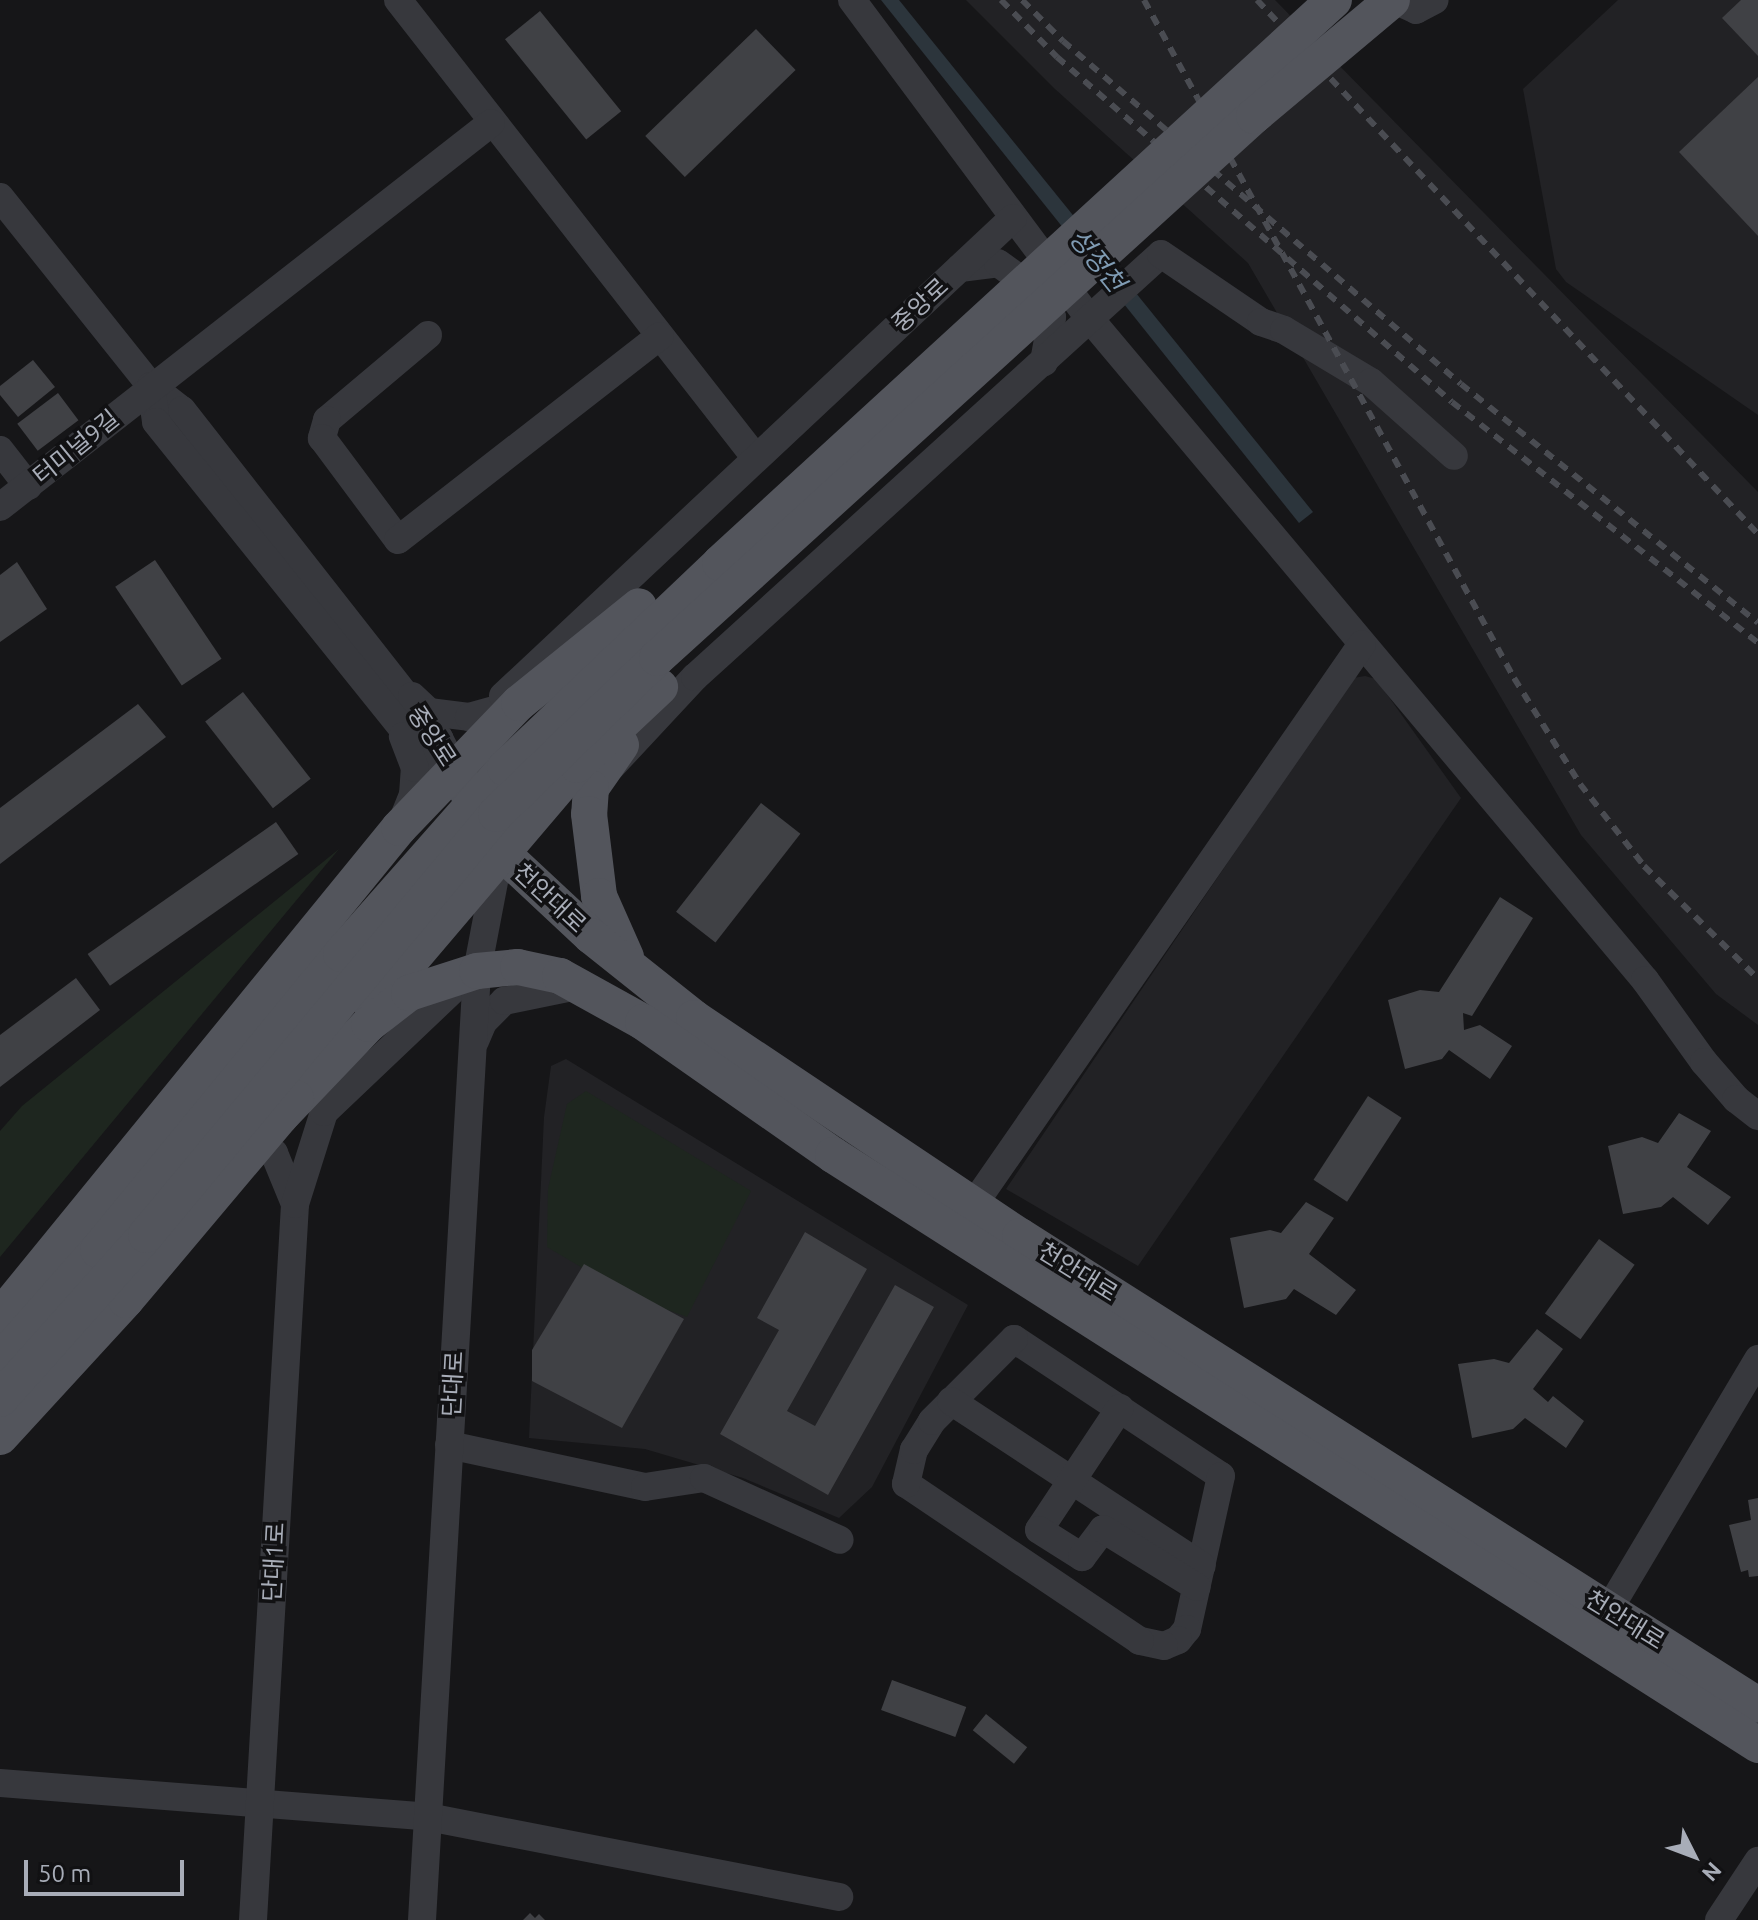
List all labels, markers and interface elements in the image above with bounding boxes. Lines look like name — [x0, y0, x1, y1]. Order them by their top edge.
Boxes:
water label: 성정천 — [1062, 222, 1132, 298]
street label: 중앙로 — [886, 272, 954, 338]
street label: 터미널9길 — [27, 404, 125, 490]
street label: 중앙로 — [402, 700, 462, 772]
street label: 천안대로 — [508, 857, 592, 939]
street label: 천안대로 — [1033, 1236, 1123, 1308]
street label: 단대로 — [437, 1350, 469, 1418]
street label: 단대1로 — [258, 1521, 290, 1603]
street label: 천안대로 — [1580, 1584, 1670, 1656]
north arrow — [1654, 1816, 1734, 1896]
scale bar — [28, 1844, 188, 1894]
text: N — [1697, 1858, 1727, 1887]
text: 50 m — [38, 1860, 91, 1887]

